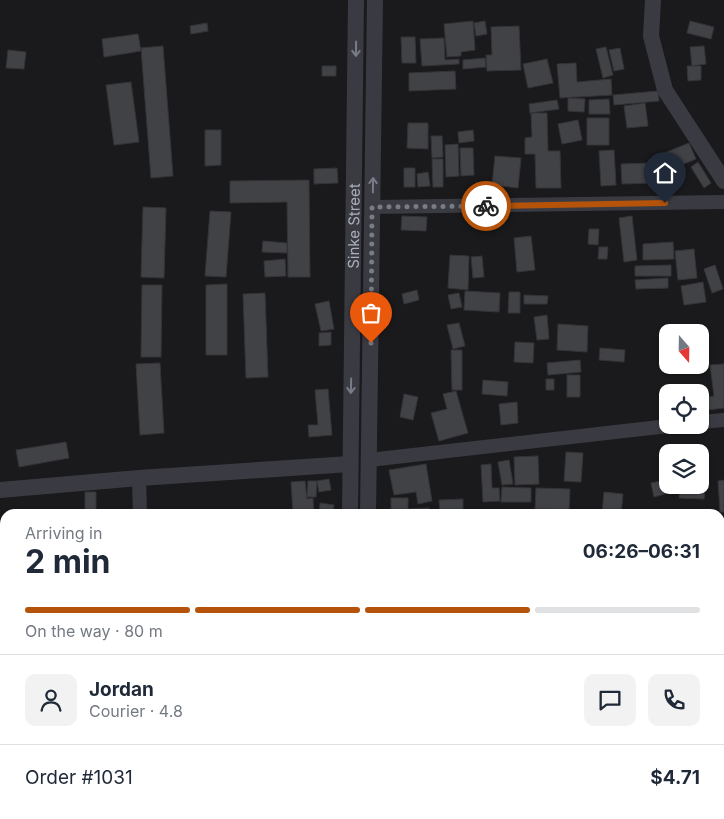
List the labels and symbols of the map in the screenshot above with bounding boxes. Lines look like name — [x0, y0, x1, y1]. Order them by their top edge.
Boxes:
one-way arrow — [351, 40, 361, 56]
pin — [644, 152, 686, 203]
one-way arrow — [368, 177, 378, 194]
courier — [461, 181, 511, 231]
street label: Sinke Street — [343, 183, 363, 269]
pin — [350, 292, 392, 343]
north arrow — [659, 324, 709, 374]
one-way arrow — [346, 378, 356, 394]

